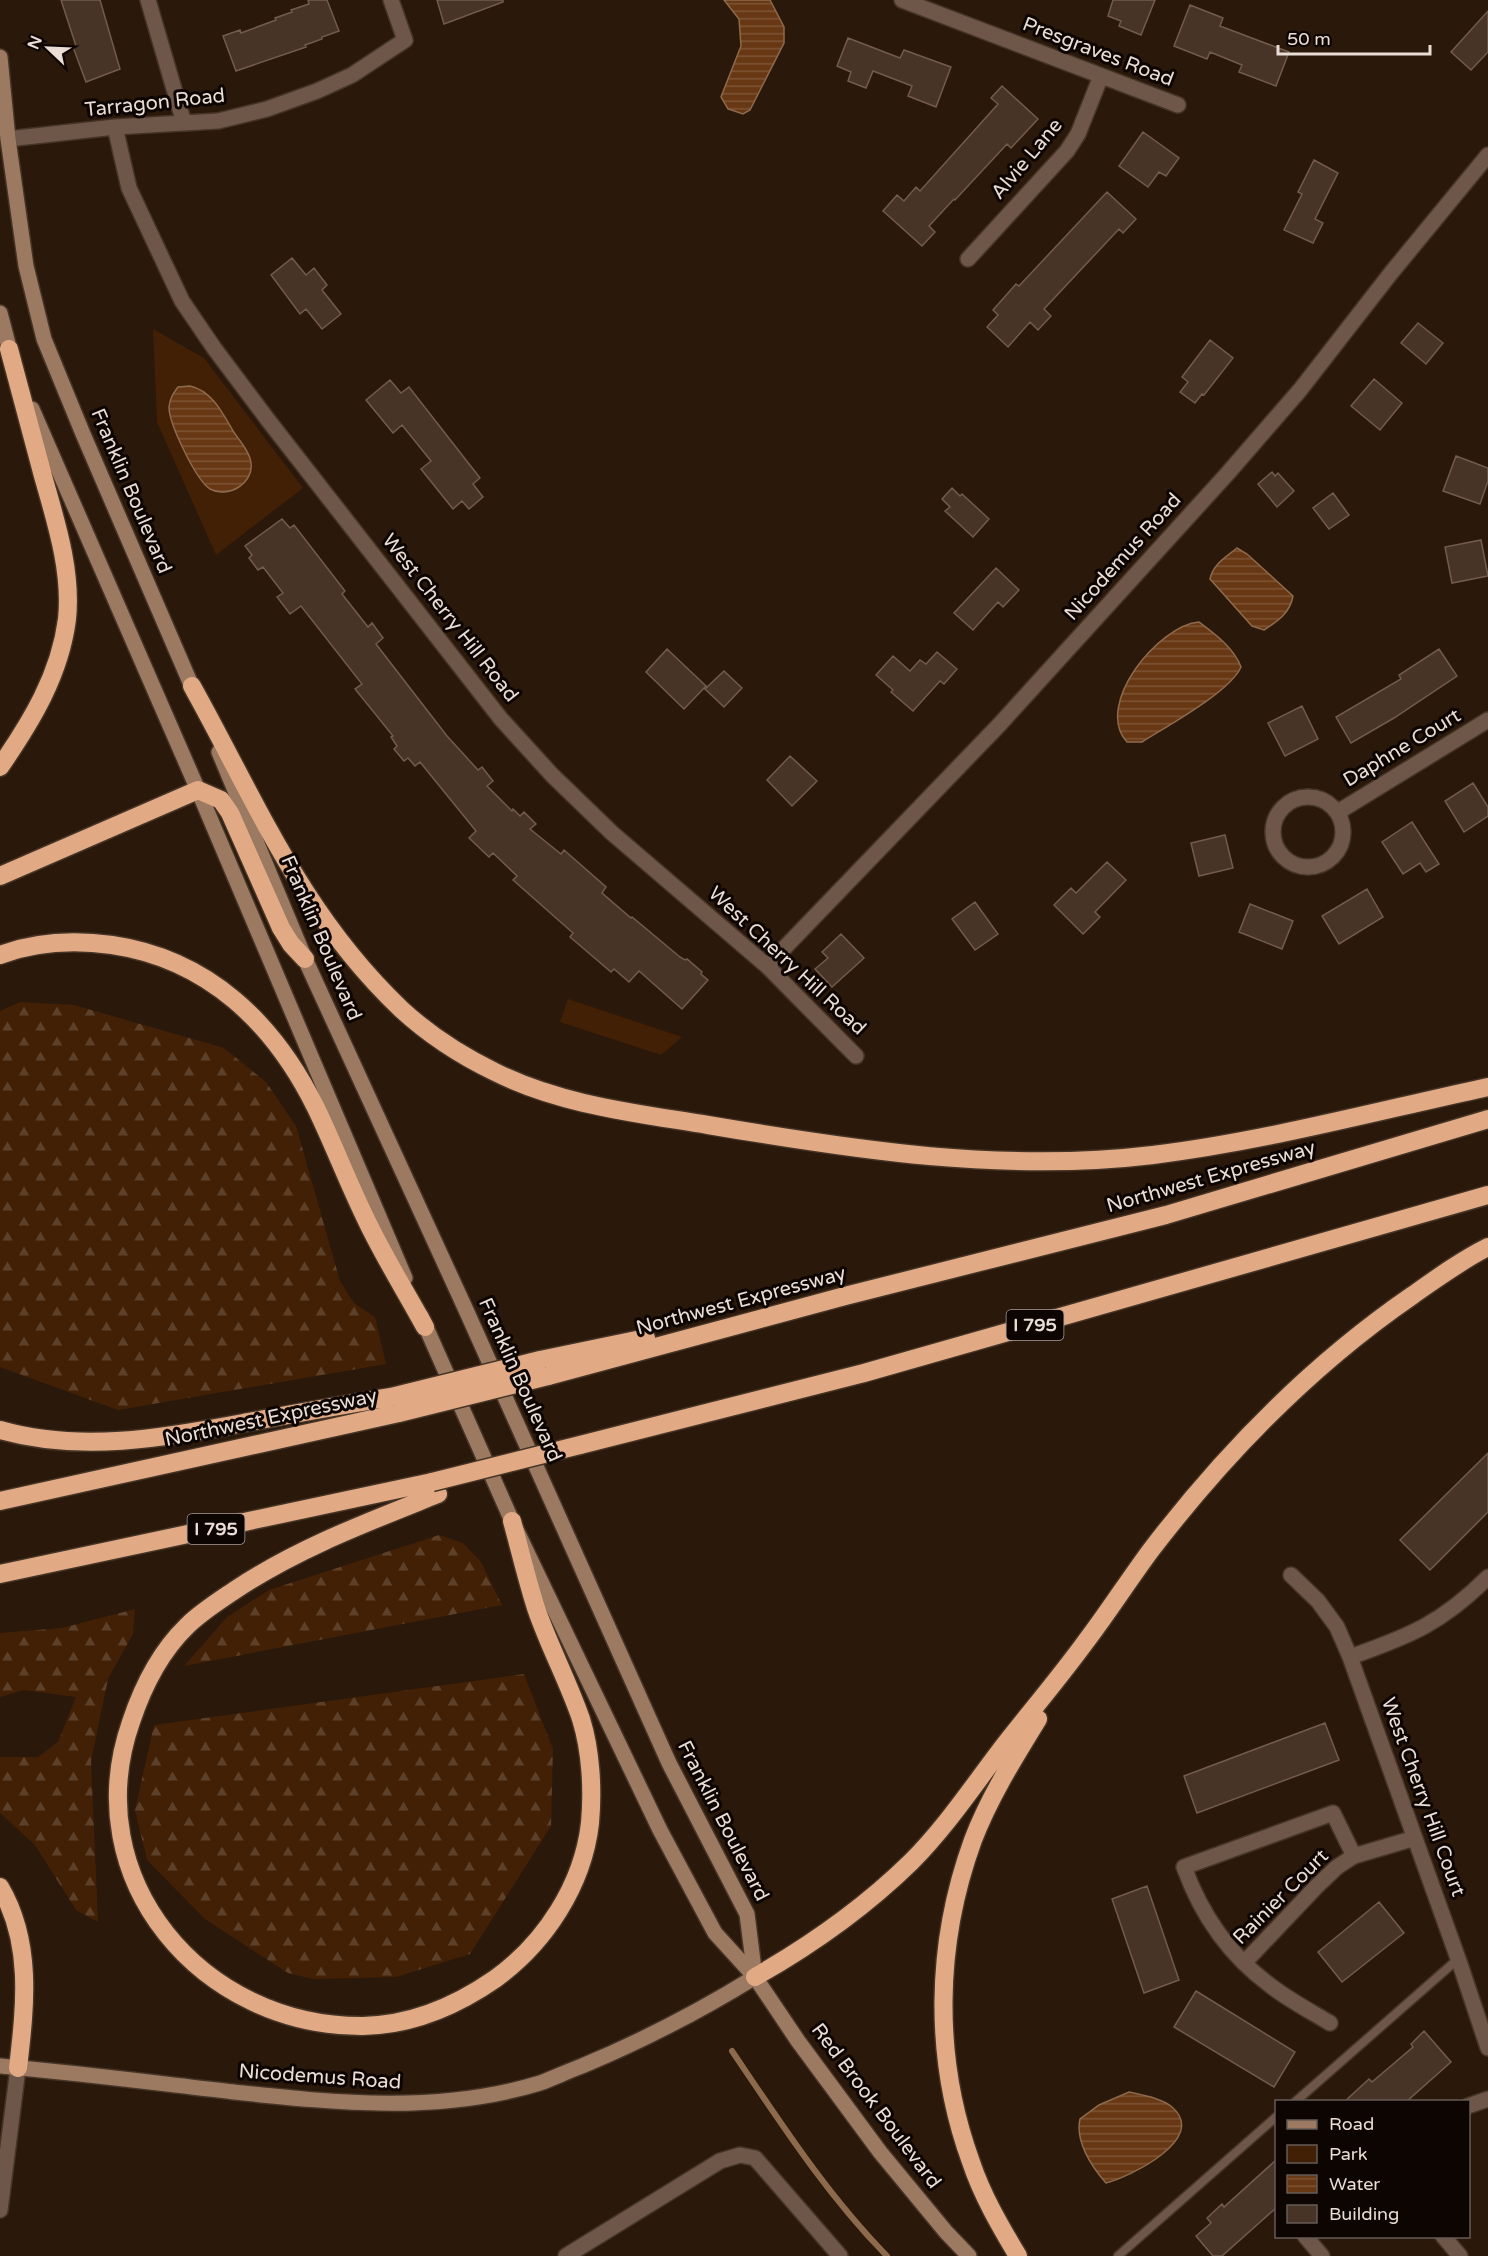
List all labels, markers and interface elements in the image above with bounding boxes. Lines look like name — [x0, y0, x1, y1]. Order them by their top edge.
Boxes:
street label: Presgraves Road — [1019, 12, 1177, 92]
north arrow — [18, 18, 78, 78]
scale bar — [1278, 18, 1430, 56]
text: 50 m — [1287, 28, 1331, 50]
text: N — [23, 33, 47, 52]
street label: Tarragon Road — [84, 84, 226, 122]
street label: Alvie Lane — [986, 114, 1068, 204]
street label: Franklin Boulevard — [85, 405, 177, 577]
street label: Nicodemus Road — [1060, 488, 1186, 626]
street label: West Cherry Hill Road — [377, 529, 523, 707]
street label: Daphne Court — [1339, 703, 1465, 792]
street label: Franklin Boulevard — [275, 852, 367, 1024]
street label: West Cherry Hill Road — [703, 882, 871, 1040]
street label: Northwest Expressway — [1104, 1136, 1318, 1218]
street label: Northwest Expressway — [634, 1261, 849, 1341]
street label: Franklin Boulevard — [473, 1294, 567, 1466]
road number: I 795 — [1006, 1310, 1064, 1340]
street label: Northwest Expressway — [163, 1384, 379, 1452]
road number: I 795 — [188, 1514, 244, 1544]
street label: West Cherry Hill Court — [1376, 1694, 1470, 1900]
street label: Franklin Boulevard — [672, 1737, 774, 1905]
street label: Rainier Court — [1228, 1844, 1334, 1950]
street label: Red Brook Boulevard — [806, 2019, 946, 2193]
street label: Nicodemus Road — [238, 2059, 402, 2095]
legend — [1275, 2100, 1470, 2238]
text: Road — [1329, 2113, 1374, 2135]
text: Park — [1329, 2143, 1368, 2165]
text: Water — [1329, 2173, 1380, 2195]
text: Building — [1329, 2203, 1399, 2225]

